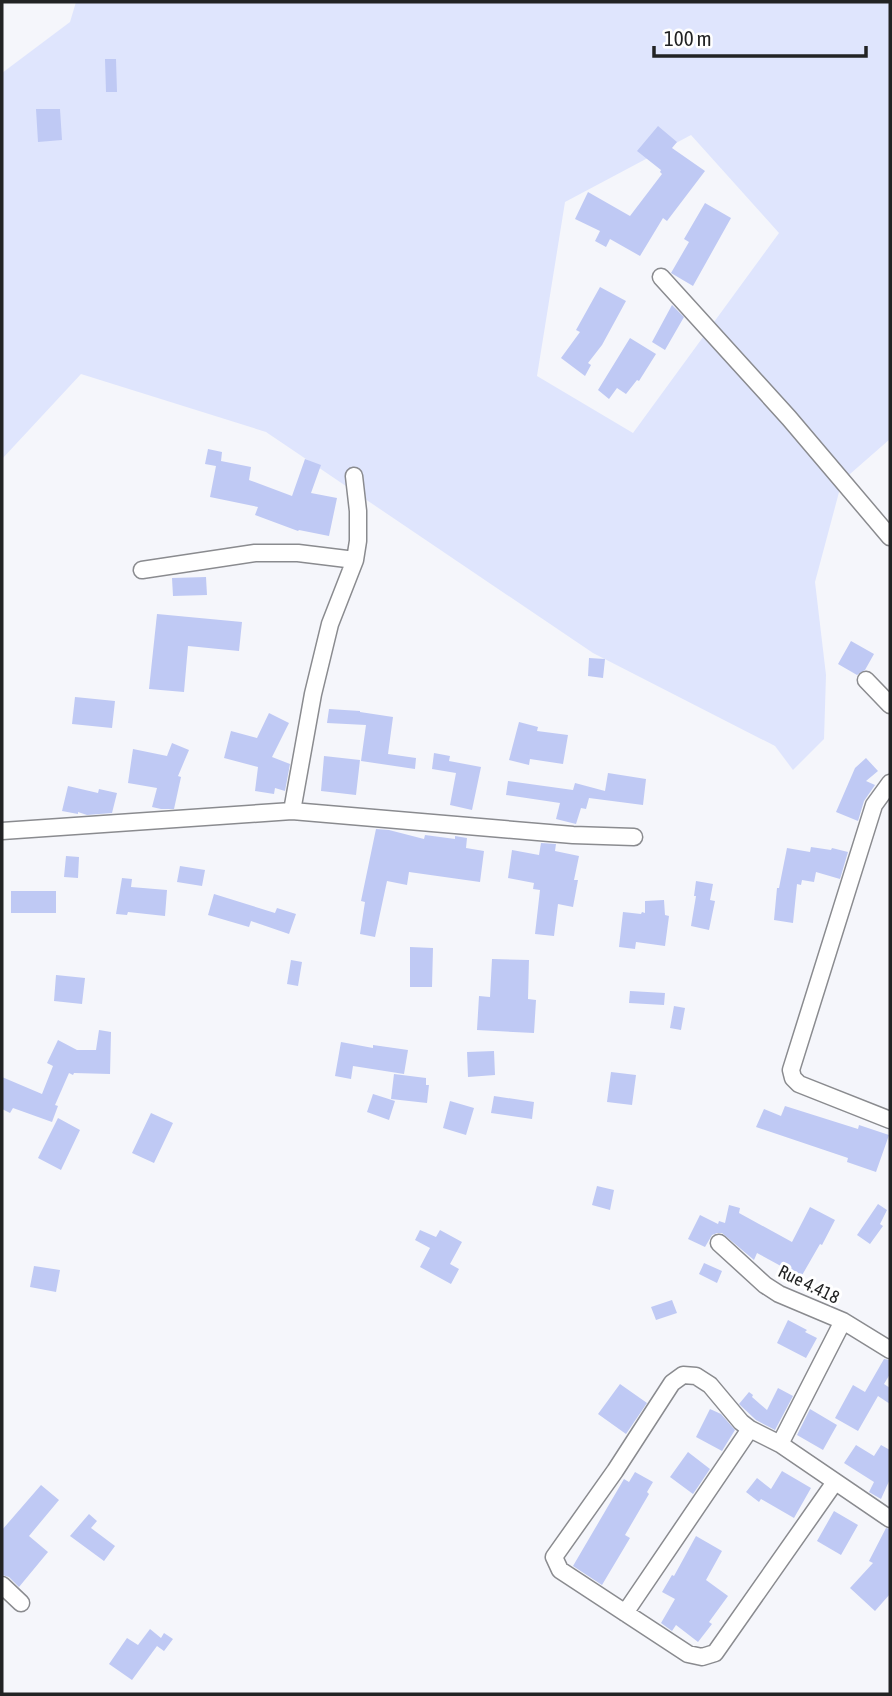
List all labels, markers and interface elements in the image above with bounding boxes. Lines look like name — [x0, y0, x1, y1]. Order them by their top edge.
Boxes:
scale bar — [654, 14, 866, 58]
text: 100 m — [664, 26, 712, 50]
street label: Rue 4.418 — [775, 1260, 843, 1308]

